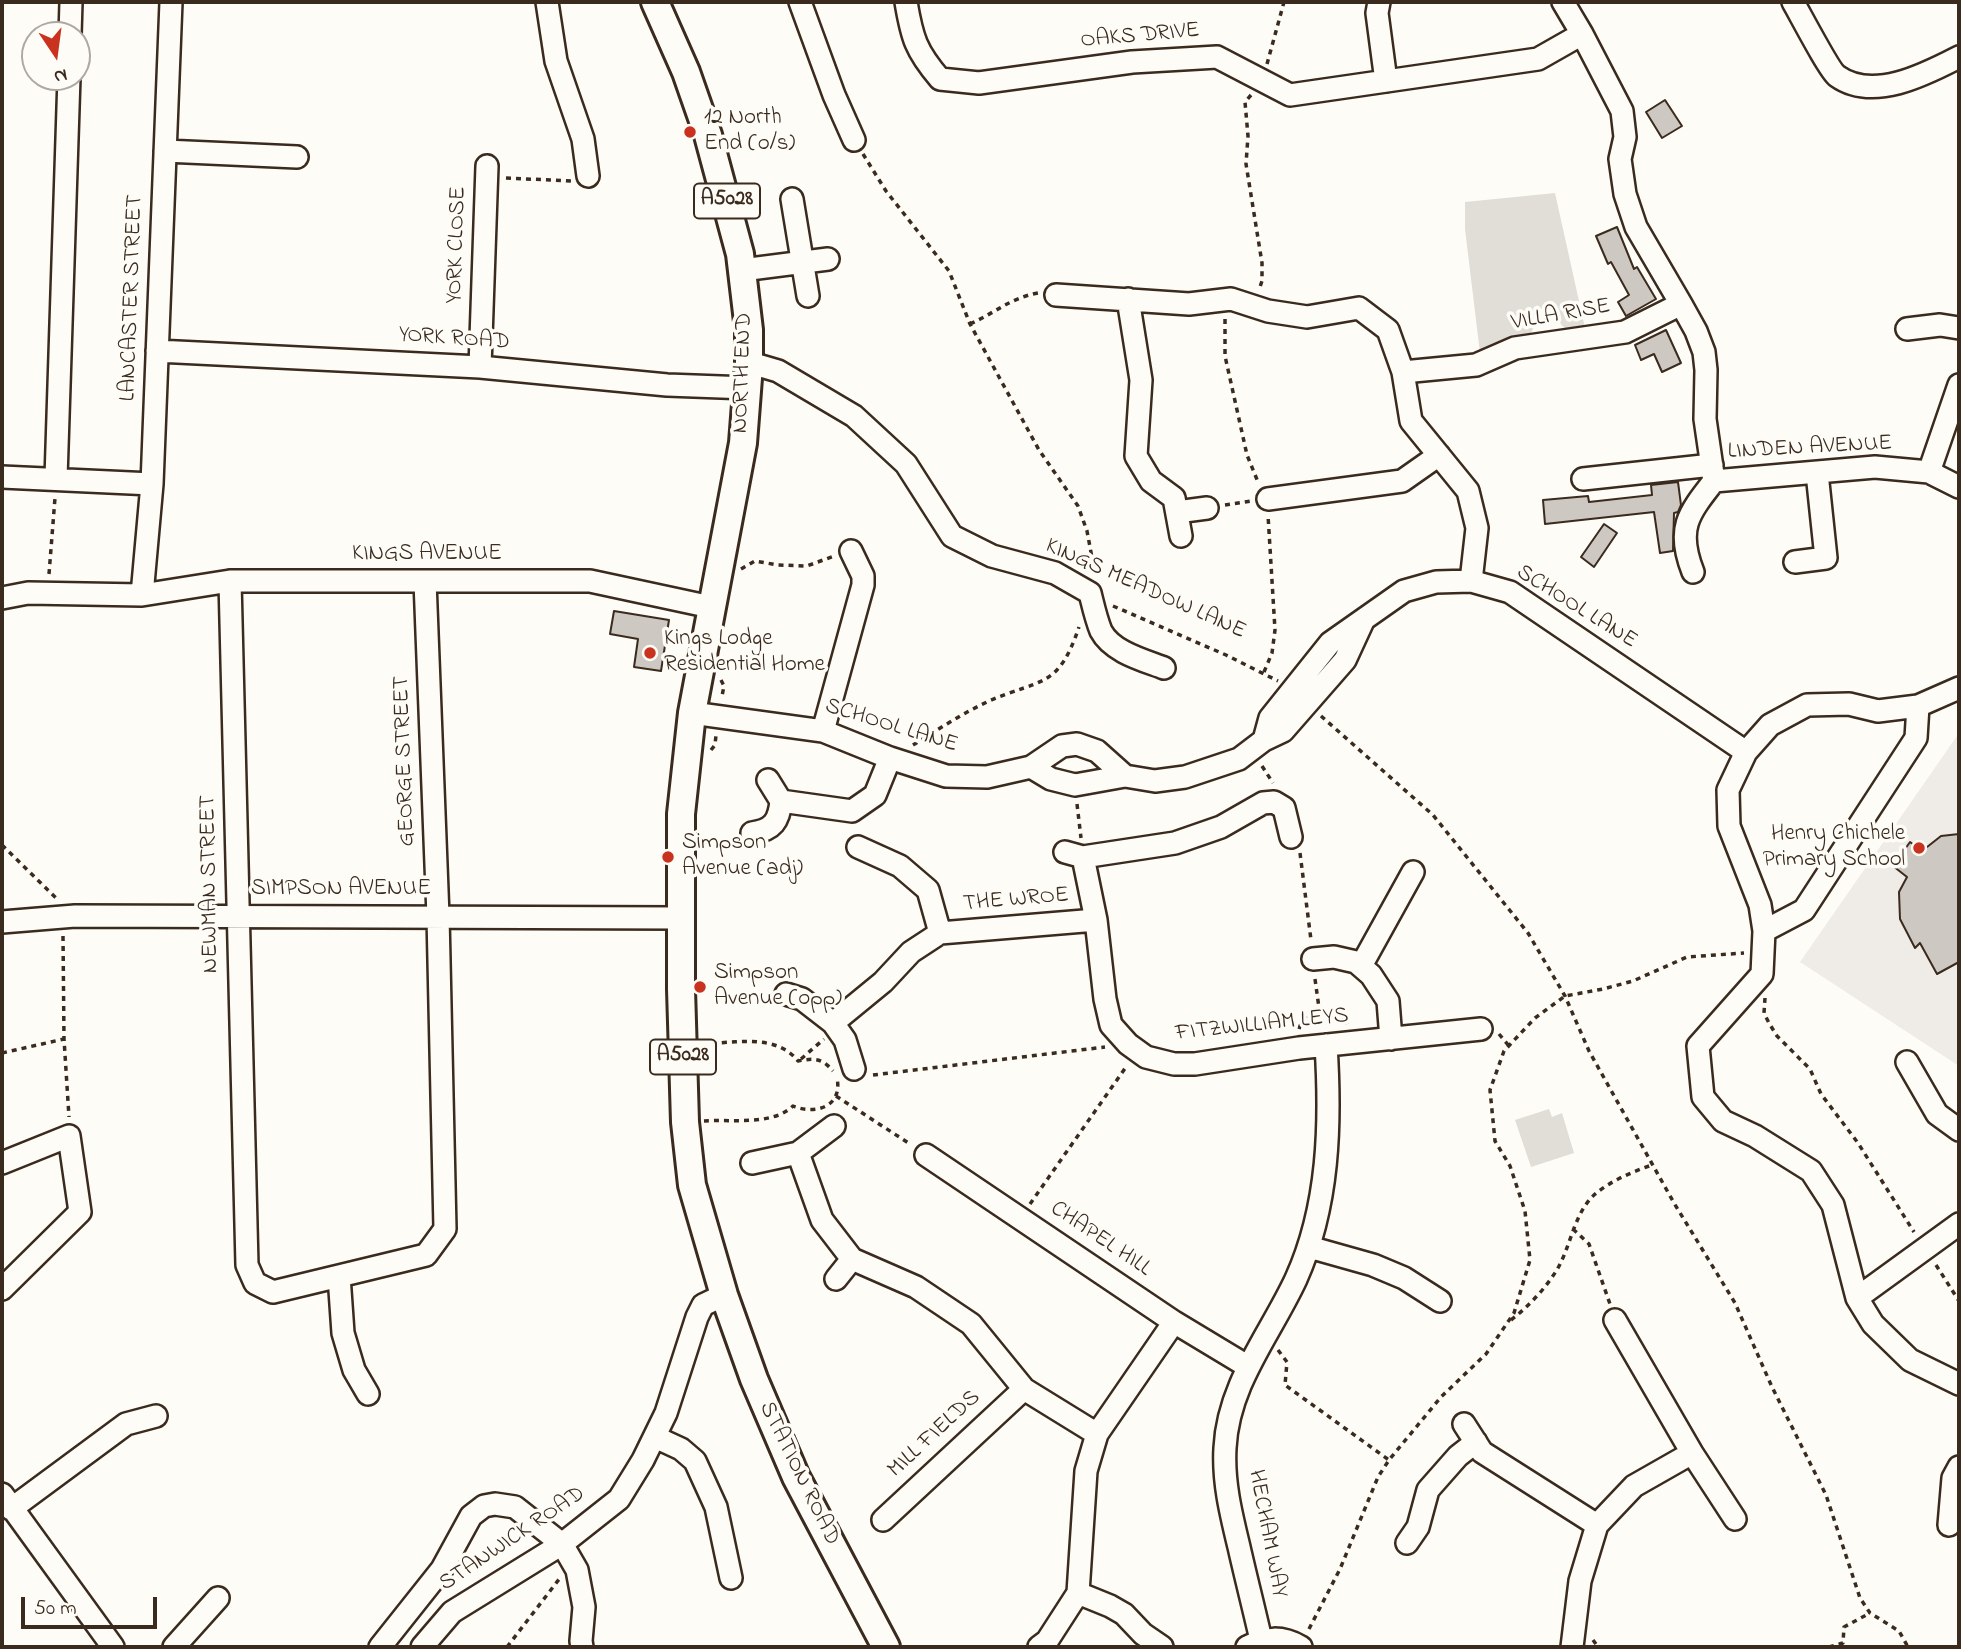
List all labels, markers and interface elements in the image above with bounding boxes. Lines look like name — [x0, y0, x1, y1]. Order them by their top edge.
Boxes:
street label: OAKS DRIVE — [1079, 18, 1201, 56]
north arrow — [21, 21, 91, 91]
text: N — [51, 60, 70, 90]
place label: 12 North End (o/s) — [704, 105, 795, 159]
marker: 12 North End (o/s) — [682, 124, 698, 140]
road number: A5028 — [694, 184, 760, 218]
street label: YORK CLOSE — [442, 186, 474, 304]
street label: LANCASTER STREET — [116, 194, 150, 402]
street label: VILLA RISE — [1509, 294, 1613, 338]
street label: NORTH END — [728, 312, 760, 434]
street label: YORK ROAD — [397, 322, 511, 358]
street label: LINDEN AVENUE — [1727, 431, 1893, 467]
street label: KINGS MEADOW LANE — [1040, 533, 1250, 647]
street label: KINGS AVENUE — [352, 541, 502, 569]
street label: SCHOOL LANE — [1510, 560, 1642, 656]
place label: Kings Lodge Residential Home — [664, 626, 825, 680]
marker: Kings Lodge Residential Home — [642, 645, 658, 661]
street label: GEORGE STREET — [389, 675, 423, 847]
street label: SCHOOL LANE — [821, 694, 961, 760]
street label: NEWMAN STREET — [196, 795, 226, 973]
place label: Henry Chichele Primary School — [1763, 821, 1905, 875]
place label: Simpson Avenue (adj) — [682, 830, 803, 884]
marker: Henry Chichele Primary School — [1911, 840, 1927, 856]
marker: Simpson Avenue (adj) — [660, 849, 676, 865]
street label: SIMPSON AVENUE — [251, 876, 431, 904]
street label: THE WROE — [962, 883, 1070, 919]
place label: Simpson Avenue (opp) — [714, 960, 842, 1014]
marker: Simpson Avenue (opp) — [692, 979, 708, 995]
street label: FITZWILLIAM LEYS — [1174, 1003, 1350, 1049]
road number: A5028 — [650, 1040, 716, 1074]
street label: CHAPEL HILL — [1044, 1196, 1156, 1284]
street label: MILL FIELDS — [883, 1385, 987, 1485]
street label: STATION ROAD — [751, 1398, 845, 1550]
street label: HECHAM WAY — [1240, 1468, 1292, 1600]
street label: STANWICK ROAD — [435, 1481, 591, 1599]
scale bar — [24, 1582, 161, 1626]
text: 50 m — [34, 1594, 77, 1624]

